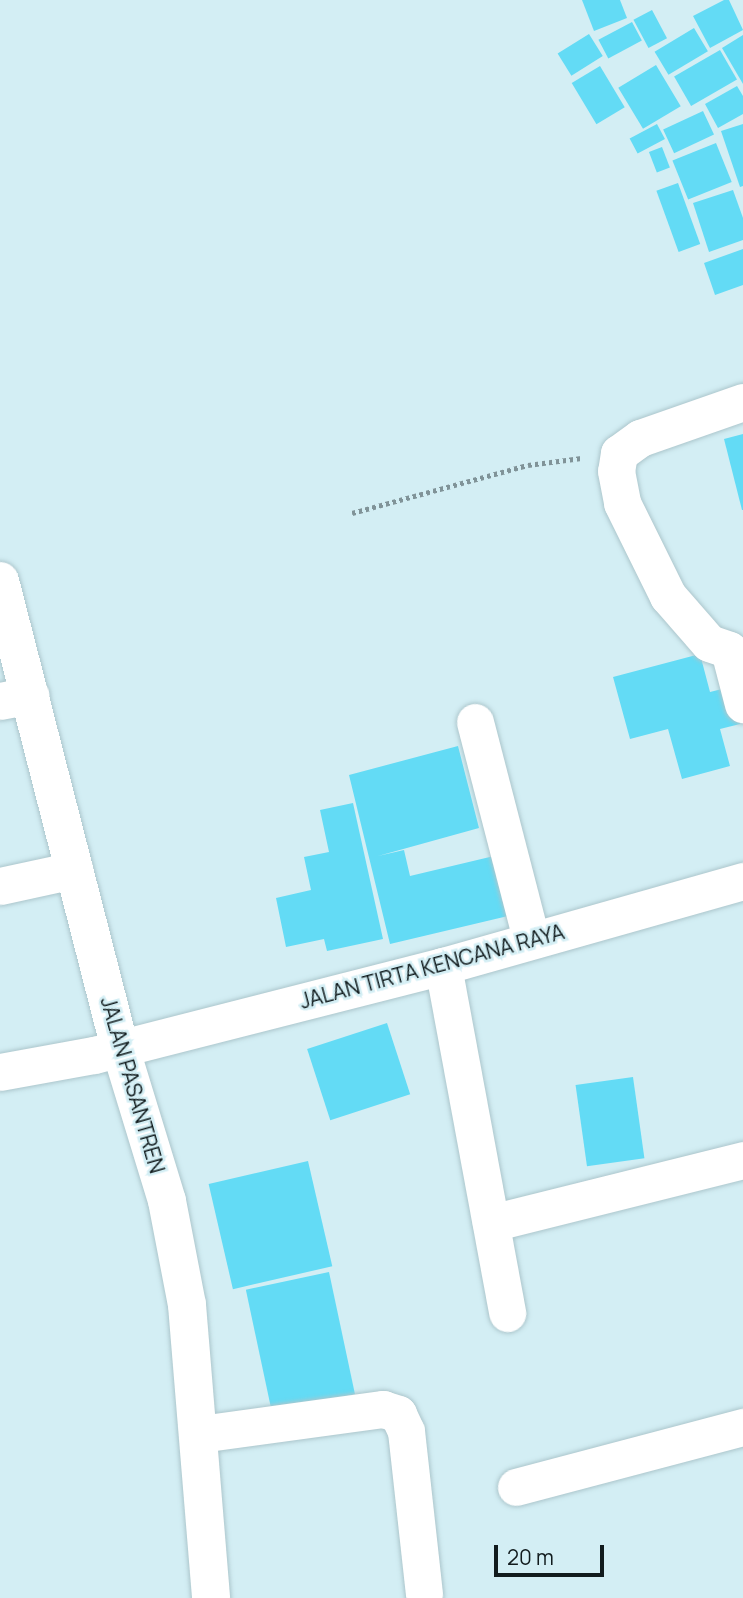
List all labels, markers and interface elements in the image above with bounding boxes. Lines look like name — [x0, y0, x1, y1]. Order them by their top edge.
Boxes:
street label: JALAN TIRTA KENCANA RAYA — [297, 919, 567, 1013]
street label: JALAN PASANTREN — [96, 994, 170, 1176]
scale bar — [498, 1532, 608, 1576]
text: 20 m — [507, 1543, 554, 1571]

